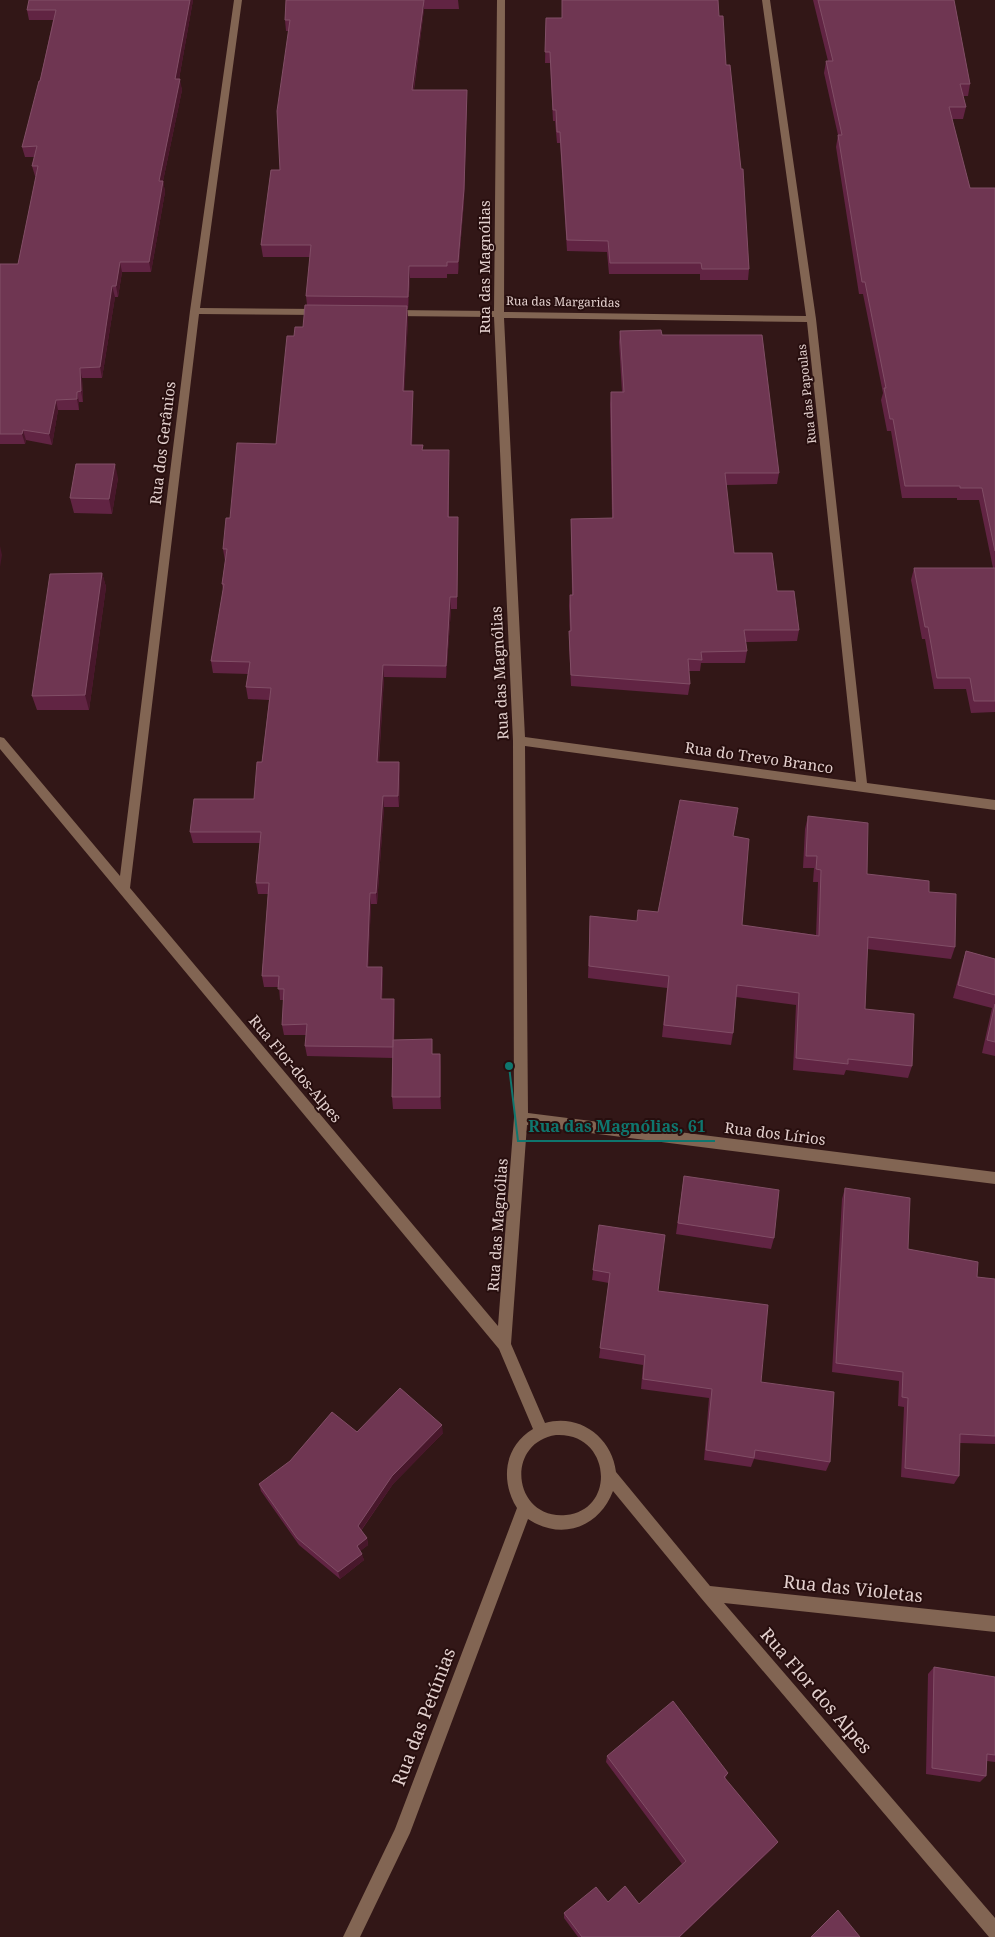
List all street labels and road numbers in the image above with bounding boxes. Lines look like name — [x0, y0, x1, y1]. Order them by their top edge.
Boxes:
street label: Rua das Magnólias — [474, 200, 494, 334]
street label: Rua das Margaridas — [506, 292, 620, 311]
street label: Rua das Papoulas — [793, 344, 820, 445]
street label: Rua dos Gerânios — [145, 380, 180, 506]
street label: Rua das Magnólias — [486, 606, 512, 740]
street label: Rua do Trevo Branco — [684, 737, 835, 777]
street label: Rua Flor-dos-Alpes — [245, 1011, 347, 1126]
street label: Rua dos Lírios — [723, 1117, 827, 1149]
street label: Rua das Magnólias — [482, 1157, 512, 1292]
street label: Rua das Violetas — [782, 1569, 924, 1607]
street label: Rua Flor dos Alpes — [756, 1622, 878, 1758]
street label: Rua das Petúnias — [386, 1644, 460, 1789]

